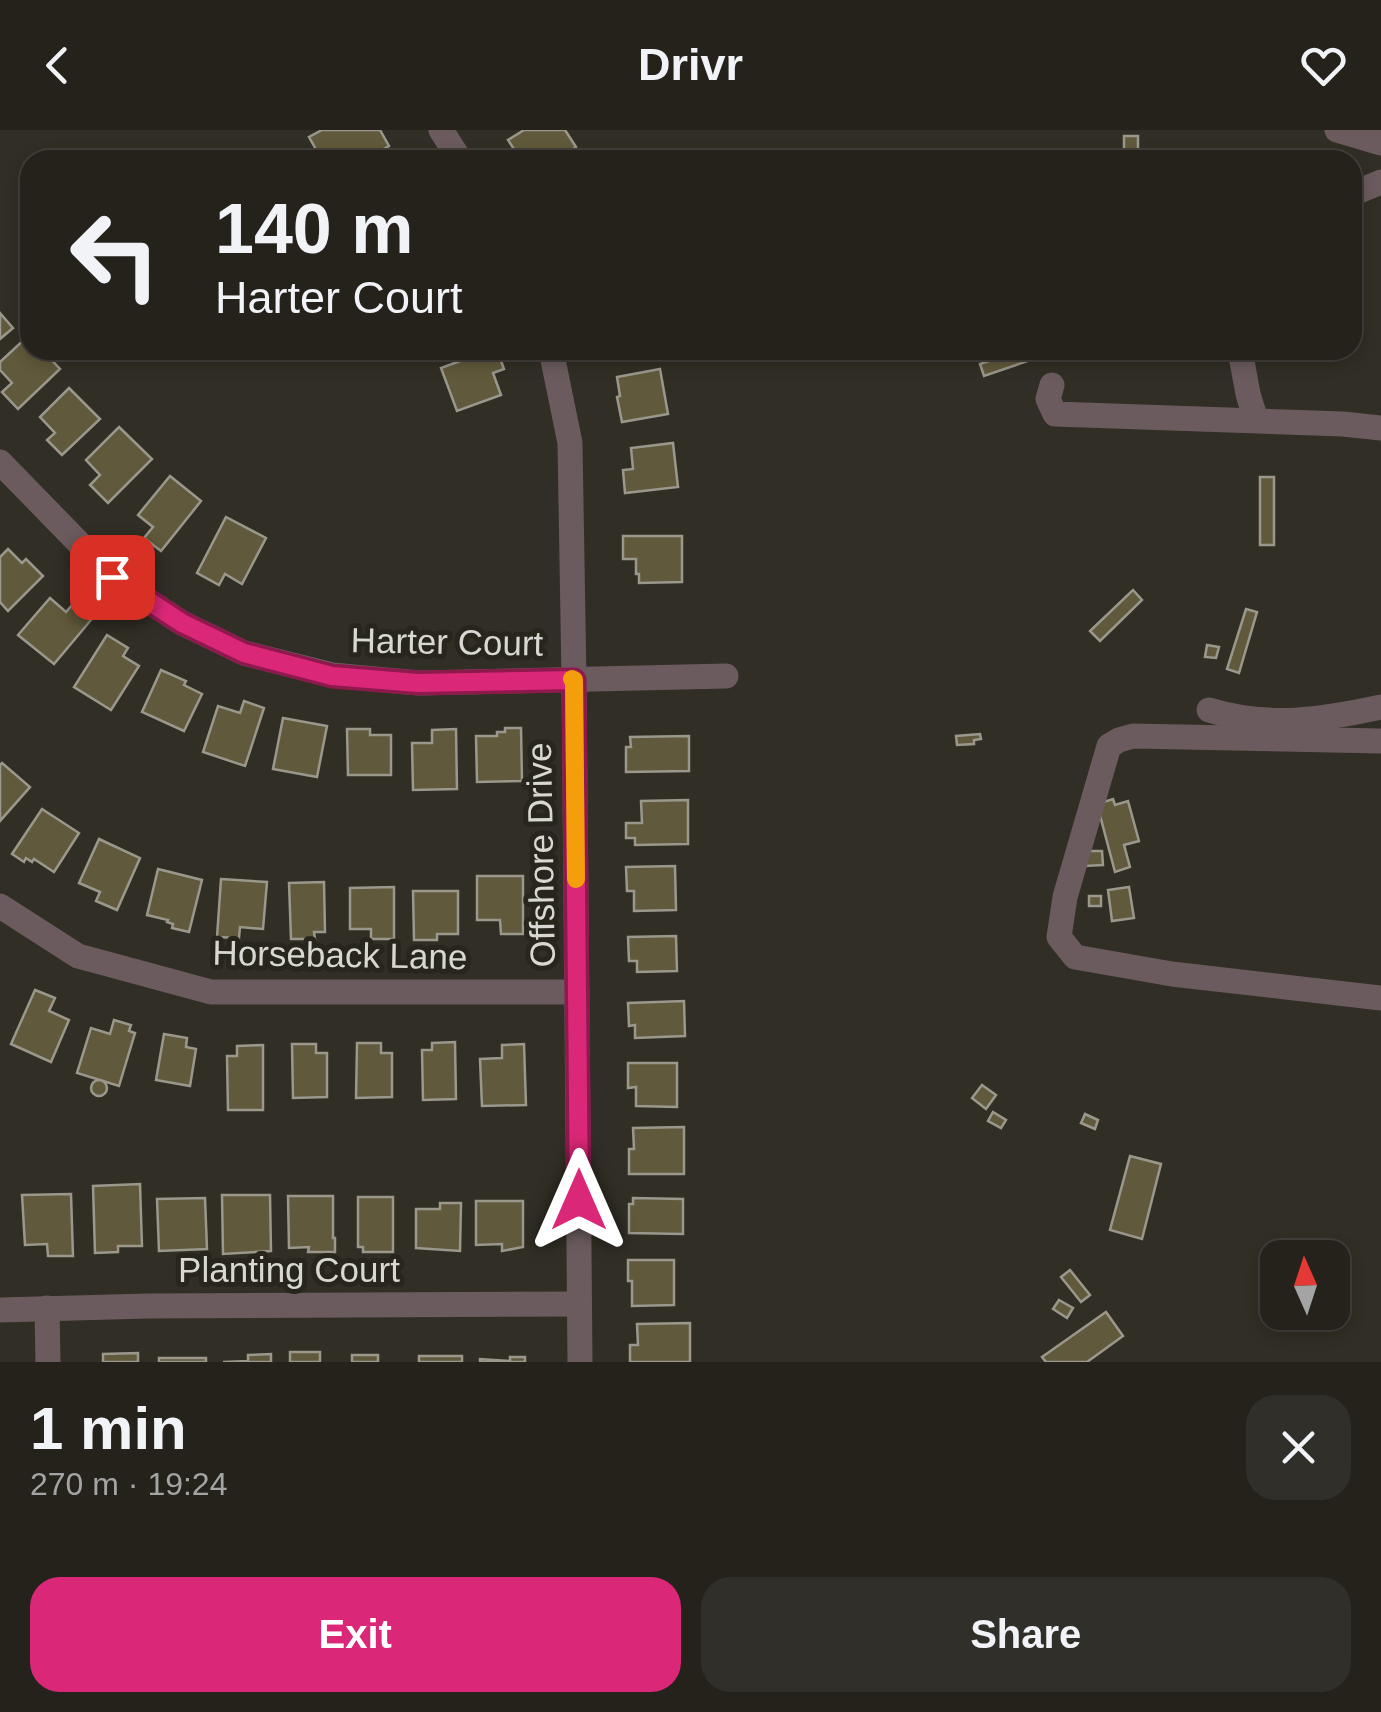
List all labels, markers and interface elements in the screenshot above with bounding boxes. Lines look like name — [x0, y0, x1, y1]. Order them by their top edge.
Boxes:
icon: back — [30, 38, 85, 93]
icon: heart — [1296, 38, 1351, 93]
text: Drivr — [638, 39, 743, 90]
icon: left — [50, 190, 180, 320]
text: 140 m — [215, 190, 413, 268]
text: Harter Court — [215, 272, 463, 323]
pin — [70, 535, 155, 620]
icon: arrive — [85, 550, 140, 605]
street label: Harter Court — [350, 620, 544, 663]
street label: Offshore Drive — [519, 742, 562, 968]
street label: Horseback Lane — [212, 933, 468, 976]
position arrow — [527, 1148, 631, 1252]
north arrow — [1260, 1240, 1350, 1330]
map controls — [1260, 1240, 1350, 1330]
street label: Planting Court — [178, 1250, 400, 1289]
text: 1 min — [30, 1395, 187, 1462]
button: close — [1246, 1395, 1351, 1500]
text: 270 m · 19:24 — [30, 1466, 227, 1502]
button: Exit — [30, 1577, 681, 1692]
button: Share — [701, 1577, 1351, 1692]

